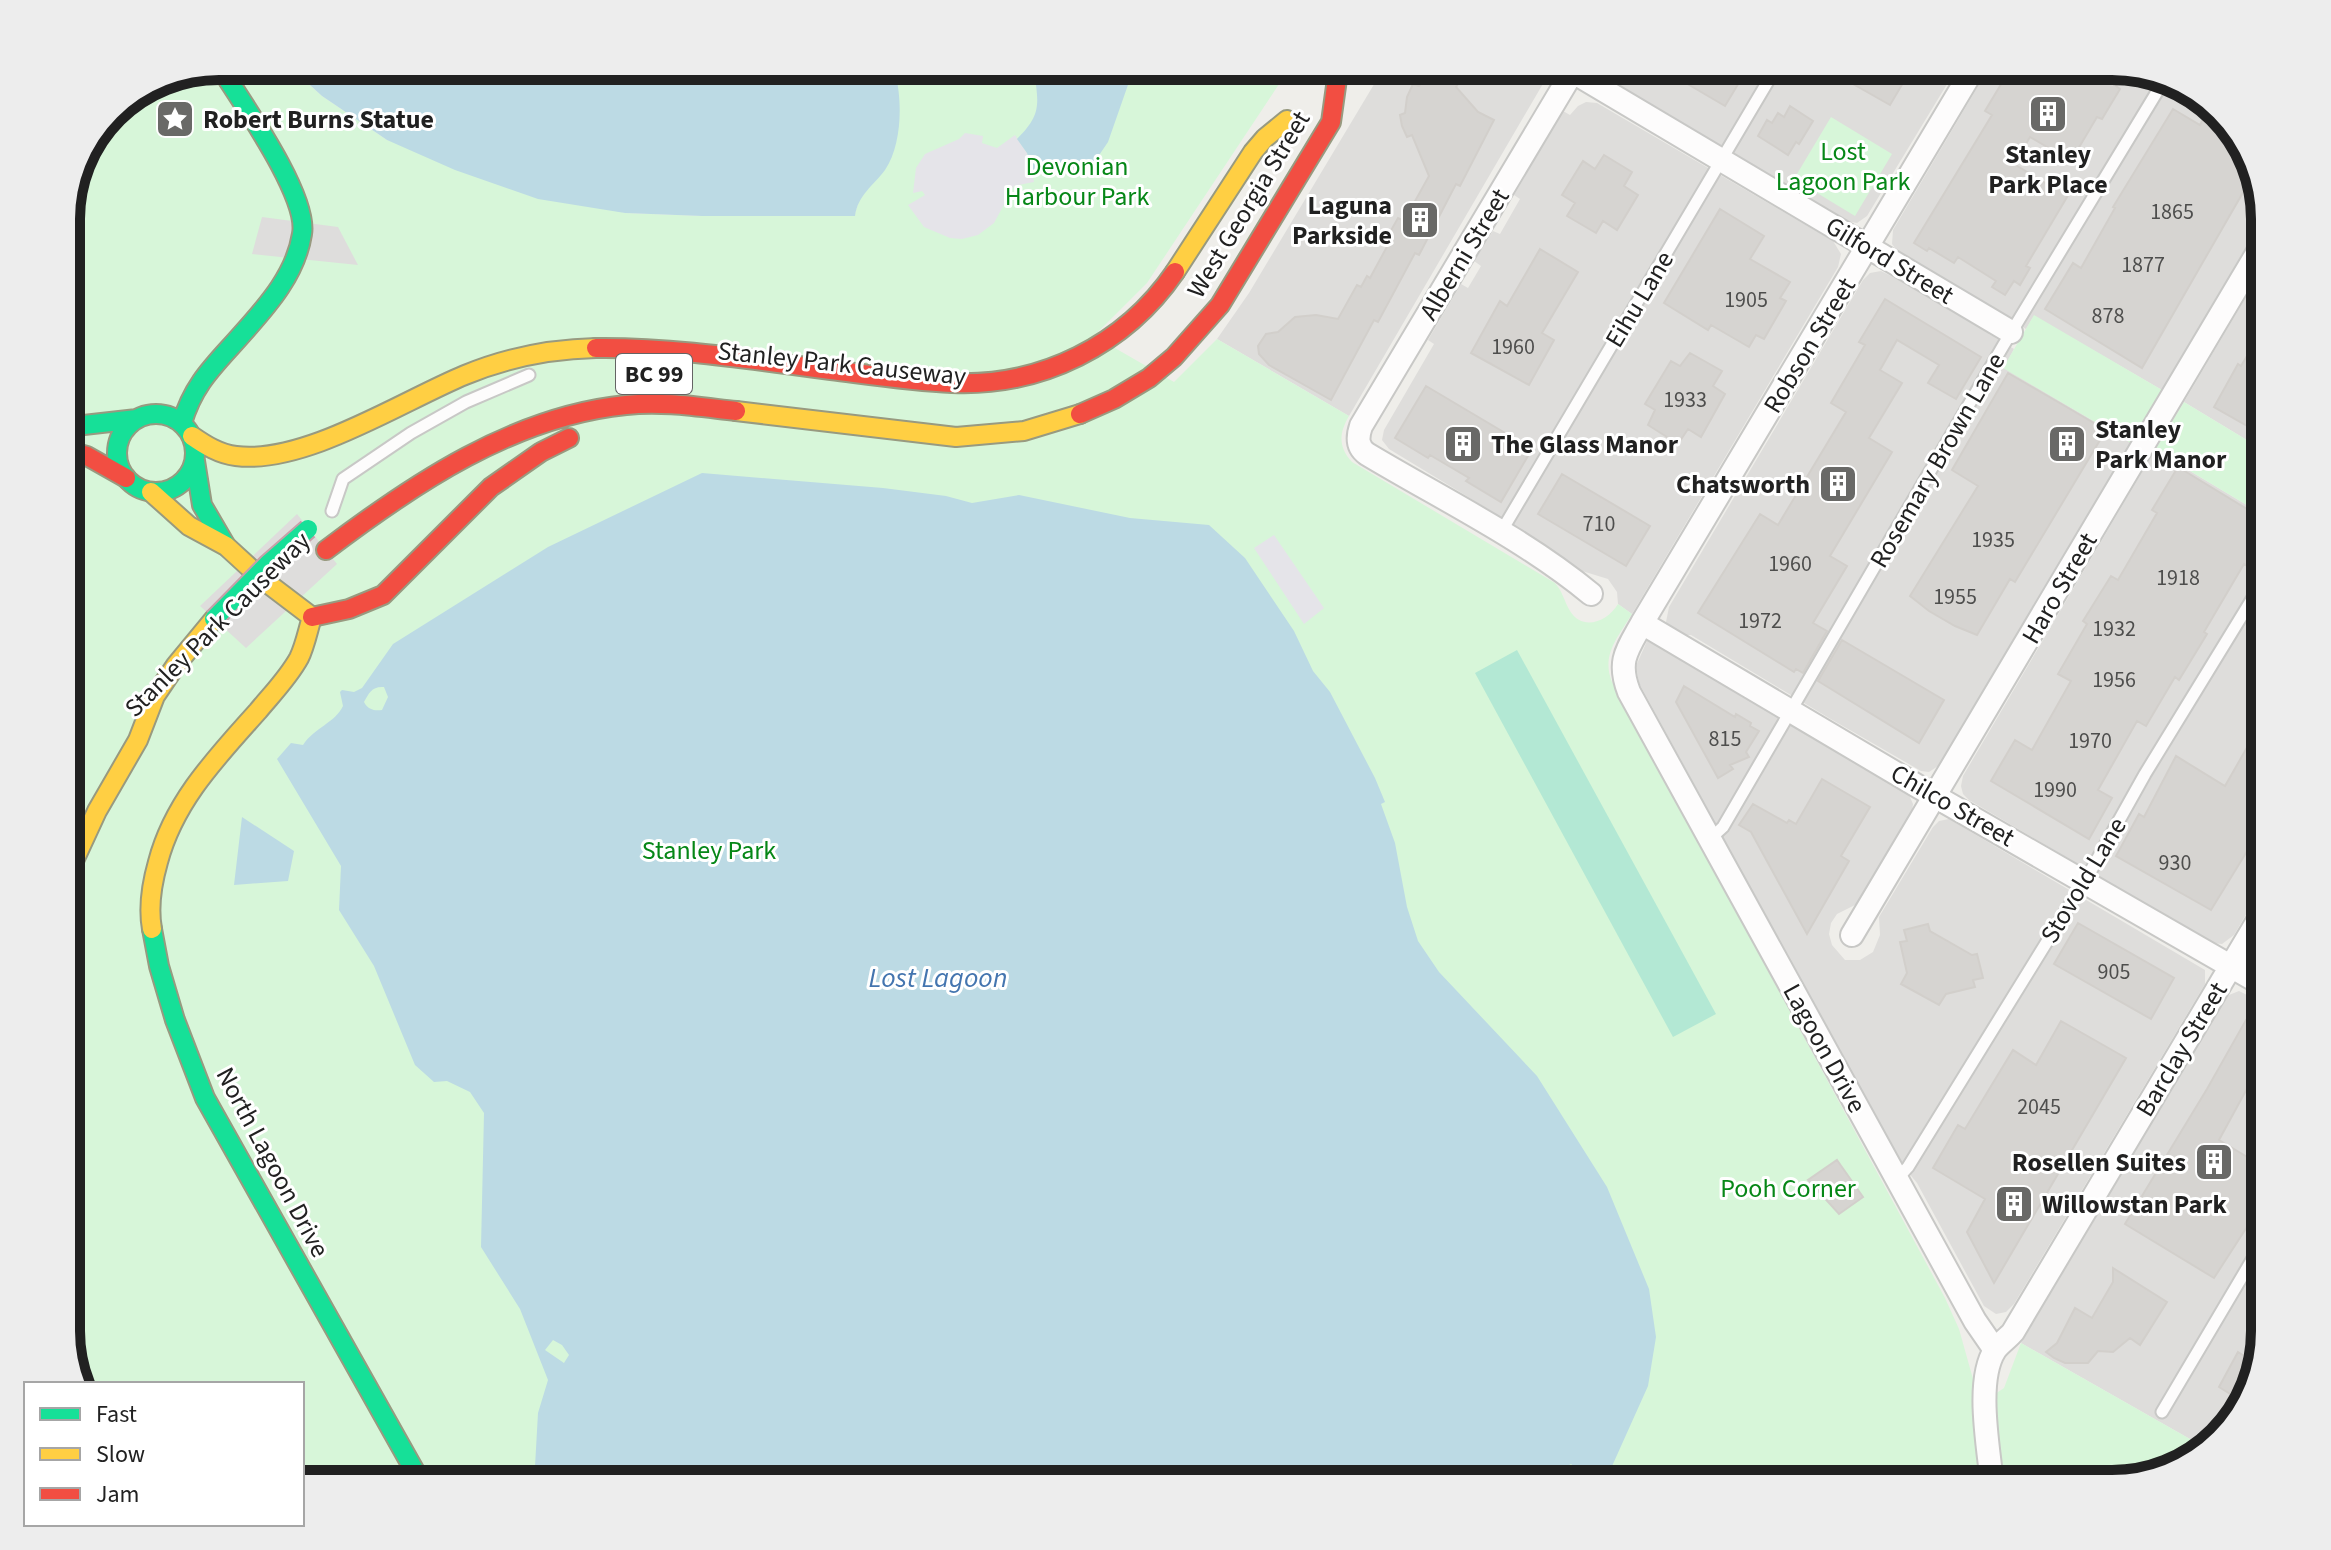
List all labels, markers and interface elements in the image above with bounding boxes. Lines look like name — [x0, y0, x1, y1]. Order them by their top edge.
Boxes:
building icon: Stanley Park Place — [2027, 93, 2069, 135]
place icon: Robert Burns Statue — [154, 98, 196, 140]
place label: Robert Burns Statue — [203, 101, 434, 138]
street label: West Georgia Street — [1178, 104, 1319, 305]
park label: Lost Lagoon Park — [1776, 133, 1910, 200]
place label: Stanley Park Place — [1988, 136, 2108, 203]
park label: Devonian Harbour Park — [1005, 148, 1149, 215]
street label: Alberni Street — [1410, 181, 1519, 327]
place label: Laguna Parkside — [1292, 187, 1392, 254]
house number: 1865 — [2150, 196, 2194, 228]
building icon: Laguna Parkside — [1399, 199, 1441, 241]
street label: Gilford Street — [1818, 207, 1961, 313]
street label: Eihu Lane — [1596, 244, 1683, 354]
house number: 1877 — [2121, 249, 2165, 281]
street label: Robson Street — [1754, 270, 1865, 420]
house number: 1905 — [1724, 284, 1768, 316]
house number: 878 — [2092, 300, 2124, 332]
house number: 1960 — [1491, 331, 1535, 363]
street label: Stanley Park Causeway — [716, 332, 968, 395]
street label: Rosemary Brown Lane — [1861, 346, 2014, 575]
road number: BC 99 — [616, 354, 692, 394]
house number: 1933 — [1663, 384, 1707, 416]
place label: Stanley Park Manor — [2095, 411, 2227, 478]
building icon: The Glass Manor — [1442, 423, 1484, 465]
building icon: Stanley Park Manor — [2046, 423, 2088, 465]
place label: The Glass Manor — [1491, 426, 1679, 463]
building icon: Chatsworth — [1817, 463, 1859, 505]
place label: Chatsworth — [1676, 466, 1810, 503]
house number: 710 — [1583, 508, 1615, 540]
street label: Stanley Park Causeway — [116, 523, 319, 726]
house number: 1935 — [1971, 524, 2015, 556]
street label: Haro Street — [2013, 525, 2106, 651]
house number: 1960 — [1768, 548, 1812, 580]
house number: 1918 — [2156, 562, 2200, 594]
house number: 1955 — [1933, 581, 1977, 613]
house number: 1972 — [1738, 605, 1782, 637]
house number: 1932 — [2092, 613, 2136, 645]
house number: 1956 — [2092, 664, 2136, 696]
house number: 815 — [1709, 723, 1741, 755]
house number: 1970 — [2068, 725, 2112, 757]
street label: Chilco Street — [1884, 755, 2022, 856]
house number: 1990 — [2033, 774, 2077, 806]
street label: Stovold Lane — [2031, 810, 2136, 950]
park label: Stanley Park — [642, 832, 776, 869]
house number: 930 — [2159, 847, 2191, 879]
house number: 905 — [2098, 956, 2130, 988]
water label: Lost Lagoon — [869, 958, 1007, 998]
street label: Barclay Street — [2127, 975, 2236, 1124]
street label: Lagoon Drive — [1774, 977, 1875, 1120]
street label: North Lagoon Drive — [207, 1061, 338, 1264]
house number: 2045 — [2017, 1091, 2061, 1123]
building icon: Rosellen Suites — [2193, 1141, 2235, 1183]
place label: Rosellen Suites — [2012, 1144, 2186, 1181]
park label: Pooh Corner — [1720, 1170, 1857, 1207]
building icon: Willowstan Park — [1993, 1183, 2035, 1225]
place label: Willowstan Park — [2042, 1186, 2227, 1223]
legend — [24, 1382, 304, 1526]
text: Fast — [96, 1397, 137, 1432]
text: Slow — [96, 1437, 145, 1472]
text: Jam — [96, 1477, 140, 1512]

